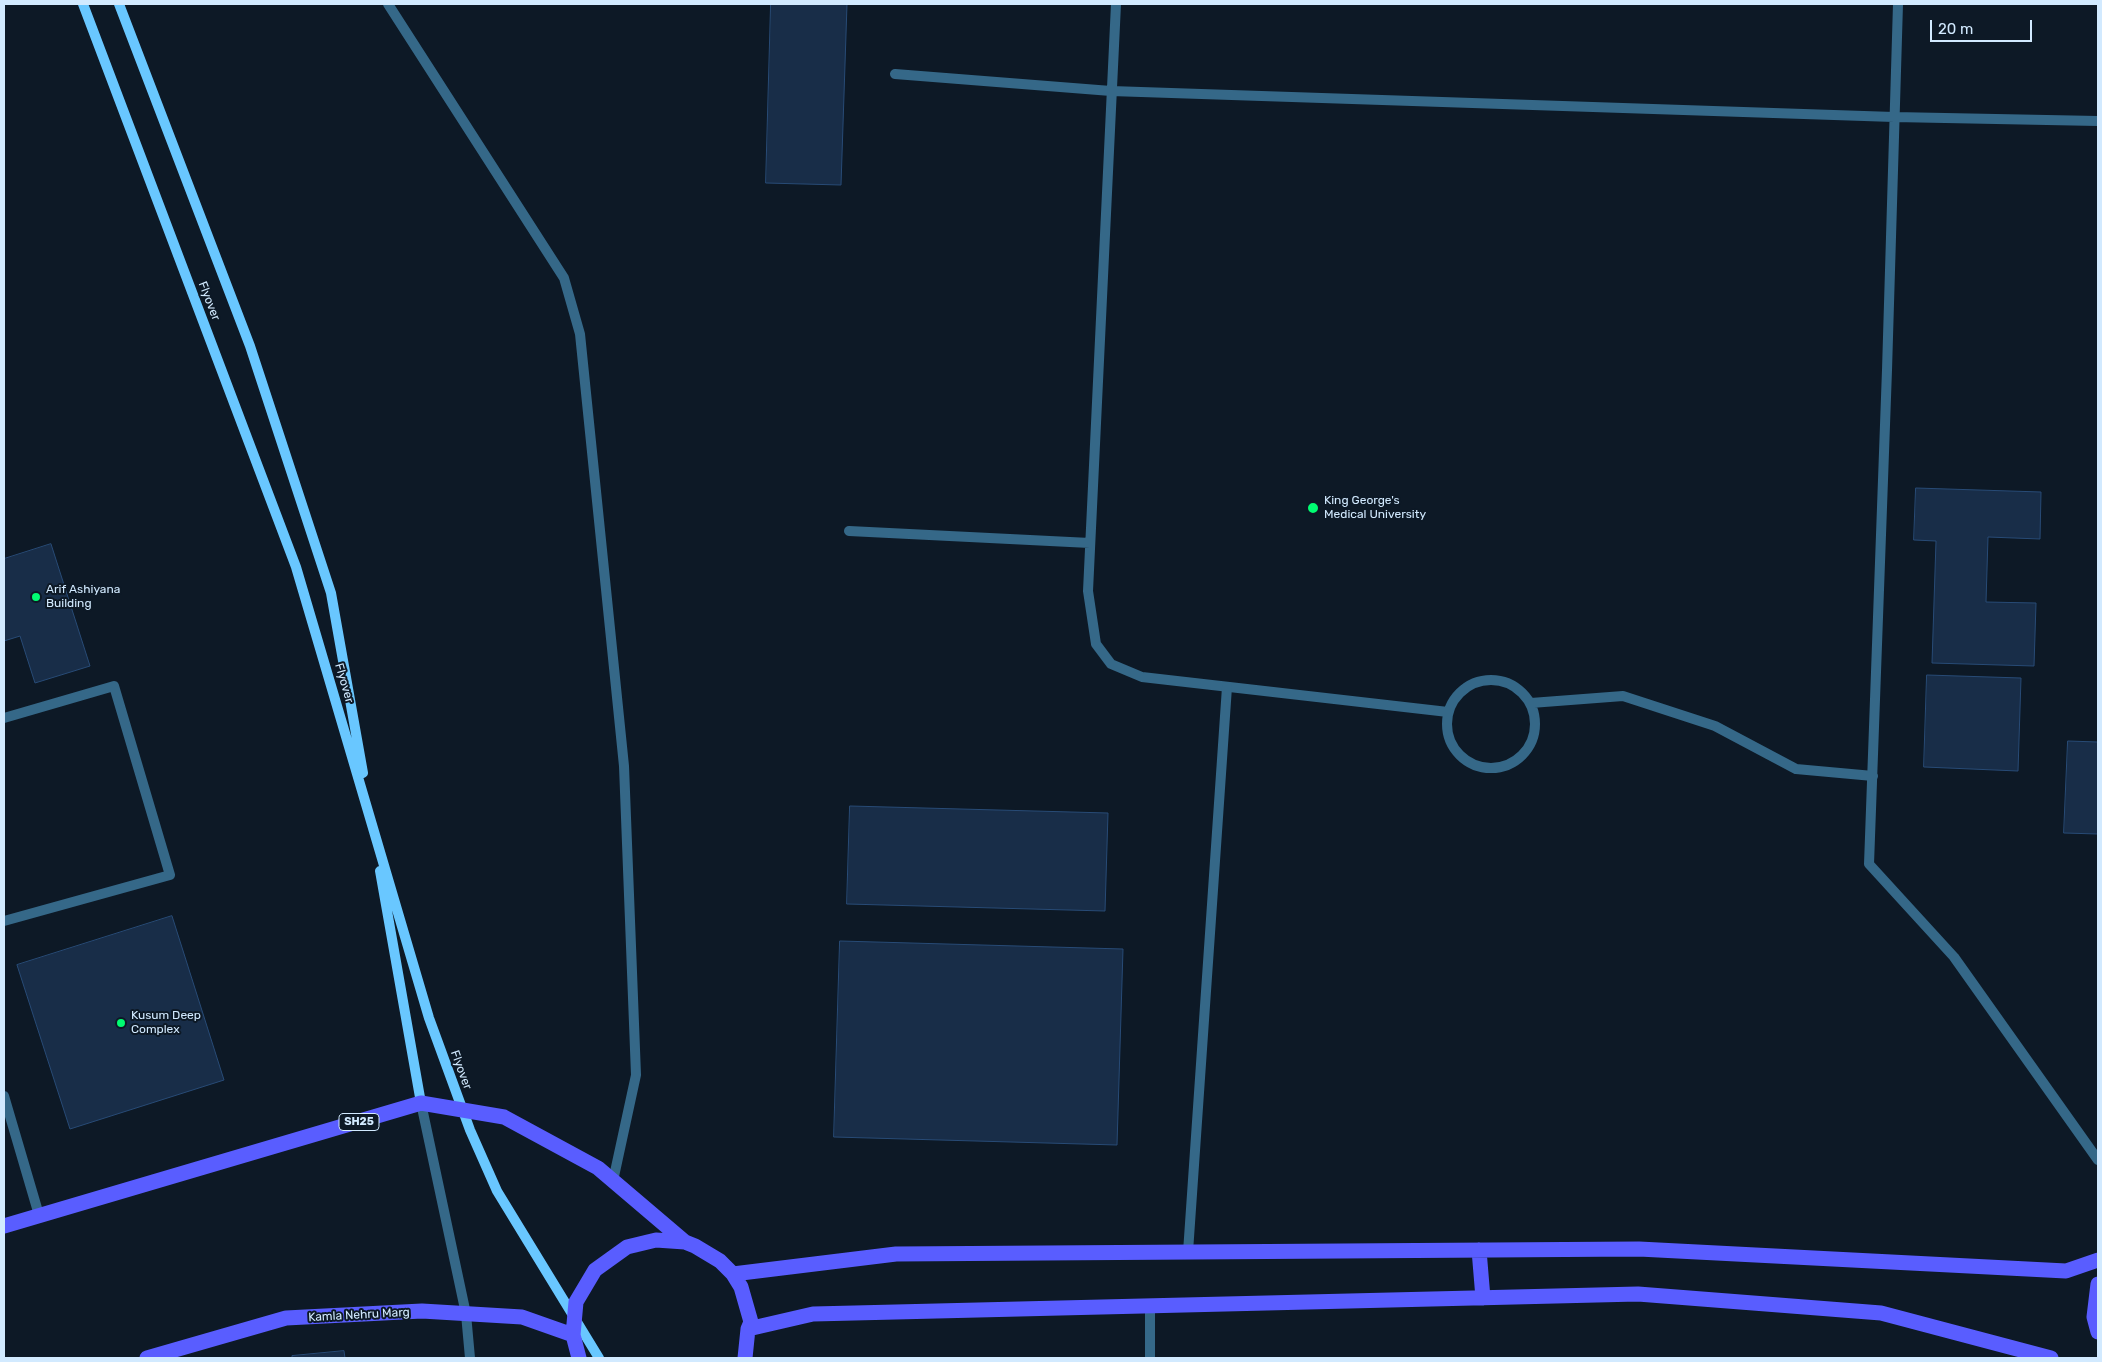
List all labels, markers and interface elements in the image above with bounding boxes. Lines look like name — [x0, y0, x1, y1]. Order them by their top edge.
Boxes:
scale bar — [1932, 10, 2034, 42]
text: 20 m — [1938, 20, 1973, 38]
street label: Flyover — [195, 279, 223, 323]
place label: King George's Medical University — [1324, 494, 1426, 522]
marker: King George's Medical University — [1306, 501, 1320, 515]
place label: Arif Ashiyana Building — [46, 583, 120, 611]
marker: Arif Ashiyana Building — [30, 591, 42, 603]
street label: Flyover — [331, 661, 357, 705]
place label: Kusum Deep Complex — [131, 1009, 201, 1037]
marker: Kusum Deep Complex — [115, 1017, 127, 1029]
street label: Flyover — [447, 1048, 475, 1092]
road number: SH25 — [339, 1114, 379, 1130]
street label: Kamla Nehru Marg — [308, 1305, 410, 1325]

